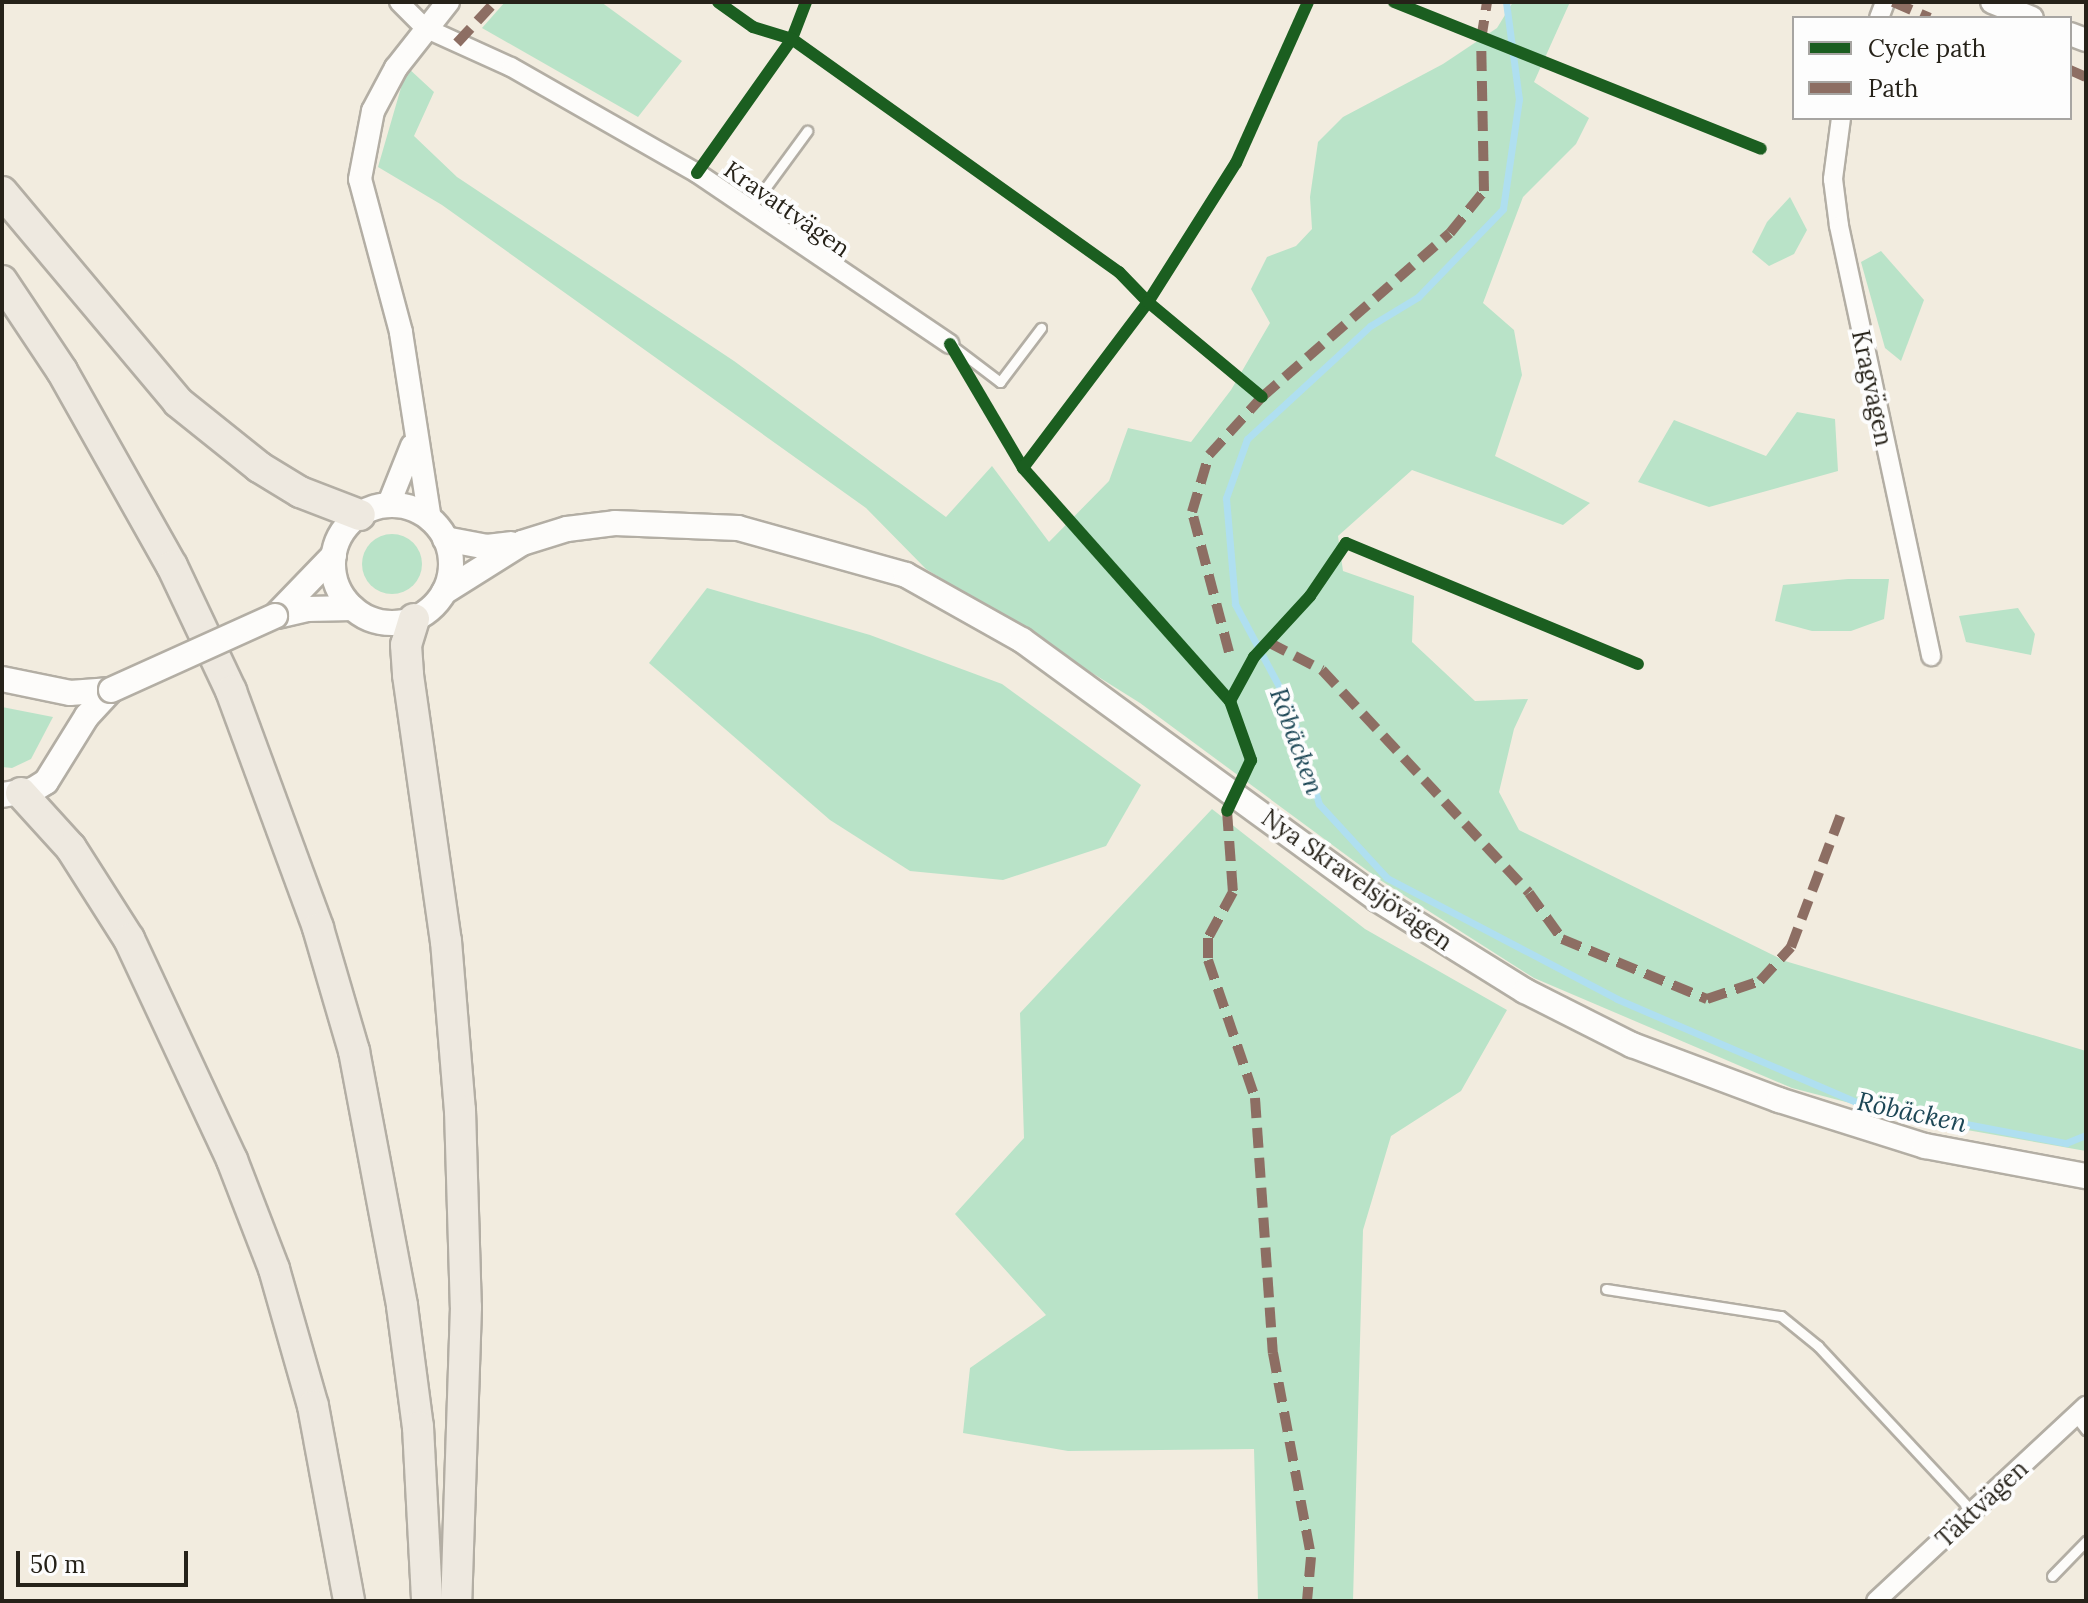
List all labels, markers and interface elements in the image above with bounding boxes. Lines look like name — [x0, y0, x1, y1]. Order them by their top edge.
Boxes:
legend — [1792, 16, 2072, 120]
text: Cycle path — [1868, 33, 1986, 64]
text: Path — [1868, 73, 1918, 104]
street label: Kravattvägen — [719, 155, 855, 263]
street label: Kragvägen — [1846, 328, 1898, 448]
water label: Röbäcken — [1263, 683, 1331, 799]
street label: Nya Skravelsjövägen — [1256, 803, 1458, 957]
water label: Röbäcken — [1854, 1085, 1970, 1139]
street label: Täktvägen — [1930, 1454, 2034, 1554]
scale bar — [20, 1535, 192, 1585]
text: 50 m — [30, 1549, 86, 1580]

